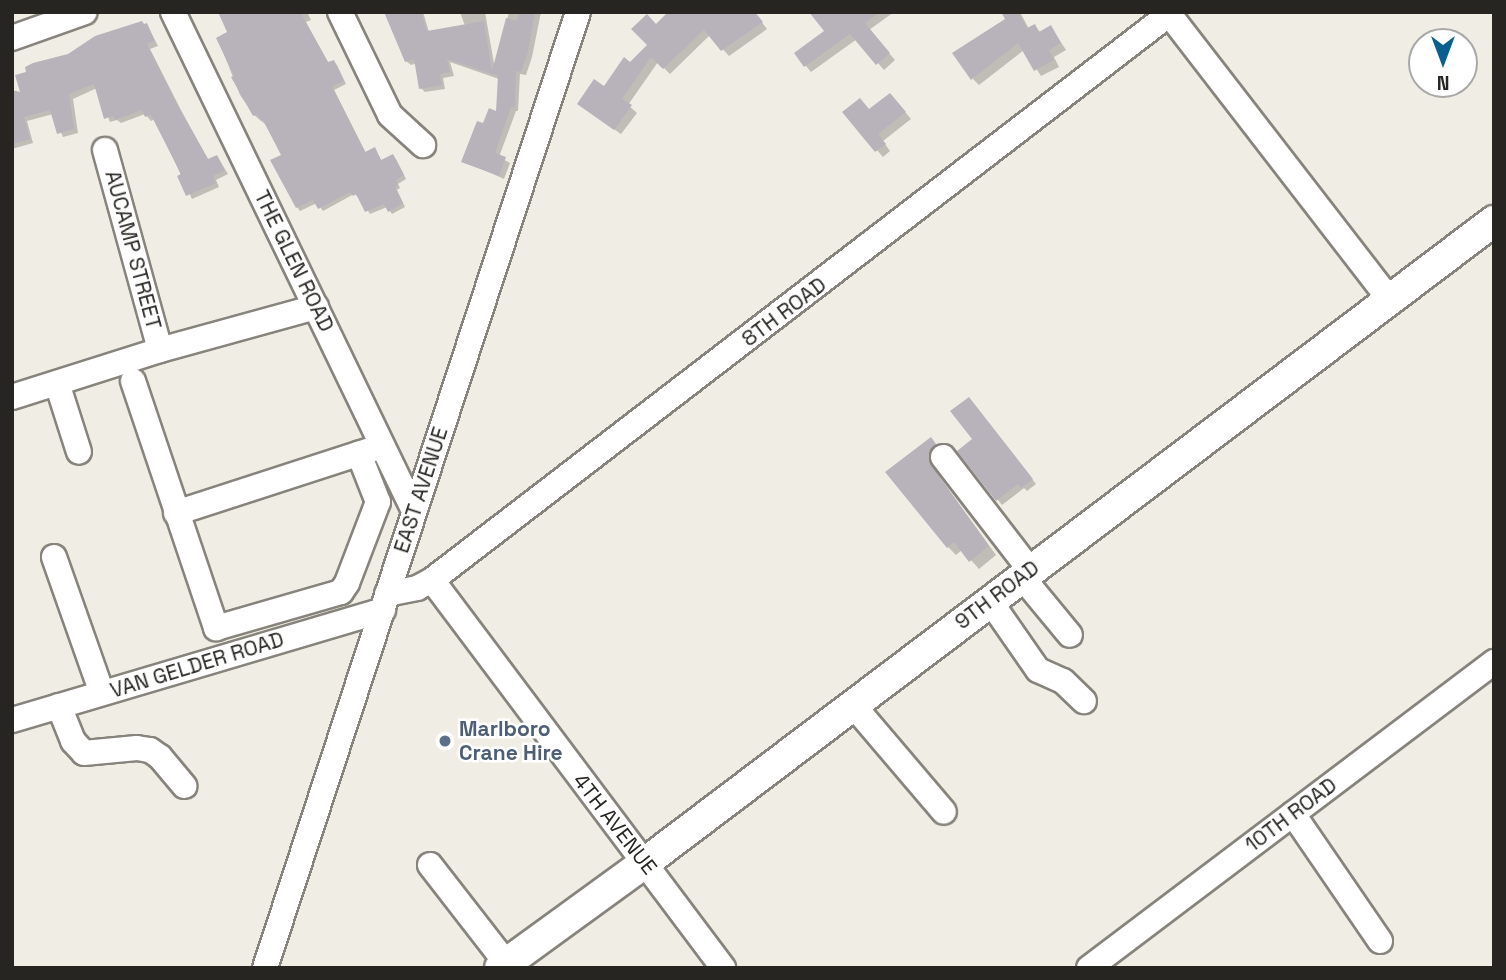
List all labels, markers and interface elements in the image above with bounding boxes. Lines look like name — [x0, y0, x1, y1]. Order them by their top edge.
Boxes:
north arrow — [1408, 28, 1478, 98]
text: N — [1437, 70, 1449, 95]
street label: AUCAMP STREET — [100, 168, 166, 332]
street label: THE GLEN ROAD — [249, 186, 339, 336]
street label: 8TH ROAD — [737, 272, 831, 352]
street label: EAST AVENUE — [389, 423, 453, 557]
street label: 9TH ROAD — [950, 555, 1044, 635]
street label: VAN GELDER ROAD — [107, 627, 287, 703]
place label: Marlboro Crane Hire — [459, 716, 563, 766]
marker: Marlboro Crane Hire — [437, 733, 453, 749]
street label: 4TH AVENUE — [568, 768, 662, 880]
street label: 10TH ROAD — [1240, 772, 1342, 858]

